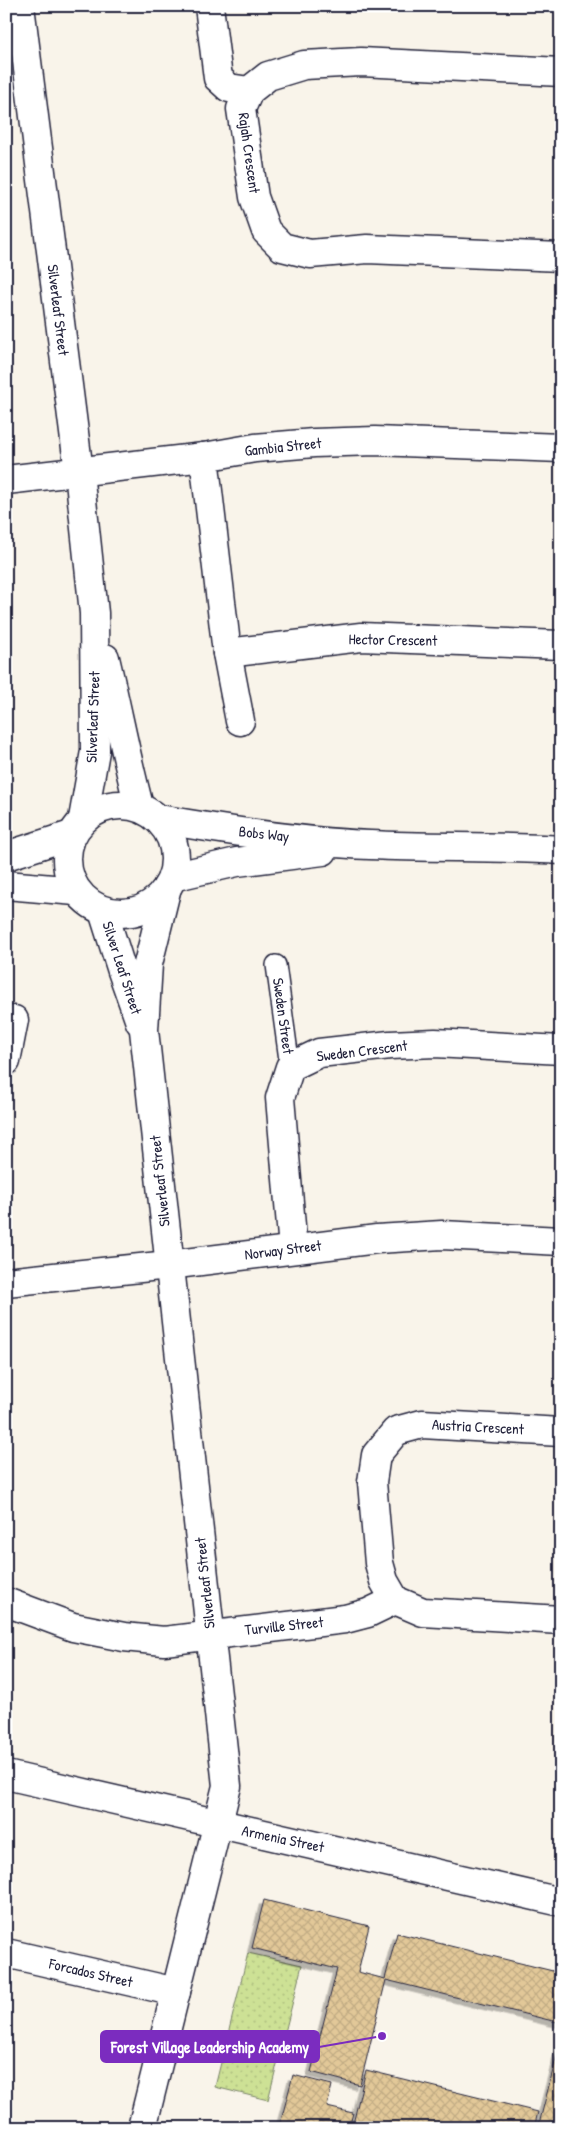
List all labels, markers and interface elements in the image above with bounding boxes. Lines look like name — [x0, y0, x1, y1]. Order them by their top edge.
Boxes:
street label: Rajah Crescent — [233, 111, 266, 195]
street label: Silverleaf Street — [42, 263, 75, 357]
street label: Gambia Street — [244, 432, 323, 461]
street label: Hector Crescent — [348, 628, 438, 651]
street label: Silverleaf Street — [80, 670, 105, 763]
street label: Bobs Way — [238, 820, 290, 847]
street label: Silver Leaf Street — [98, 919, 148, 1018]
street label: Sweden Street — [268, 976, 299, 1056]
street label: Sweden Crescent — [315, 1034, 409, 1066]
street label: Silverleaf Street — [144, 1134, 175, 1228]
street label: Norway Street — [243, 1234, 323, 1265]
street label: Austria Crescent — [431, 1414, 525, 1439]
street label: Silverleaf Street — [189, 1536, 220, 1630]
street label: Turville Street — [244, 1611, 325, 1640]
street label: Armenia Street — [240, 1820, 327, 1858]
street label: Forcados Street — [46, 1952, 136, 1993]
callout: Forest Village Leadership Academy — [101, 2031, 319, 2062]
text: Forest Village Leadership Academy — [110, 2036, 309, 2059]

